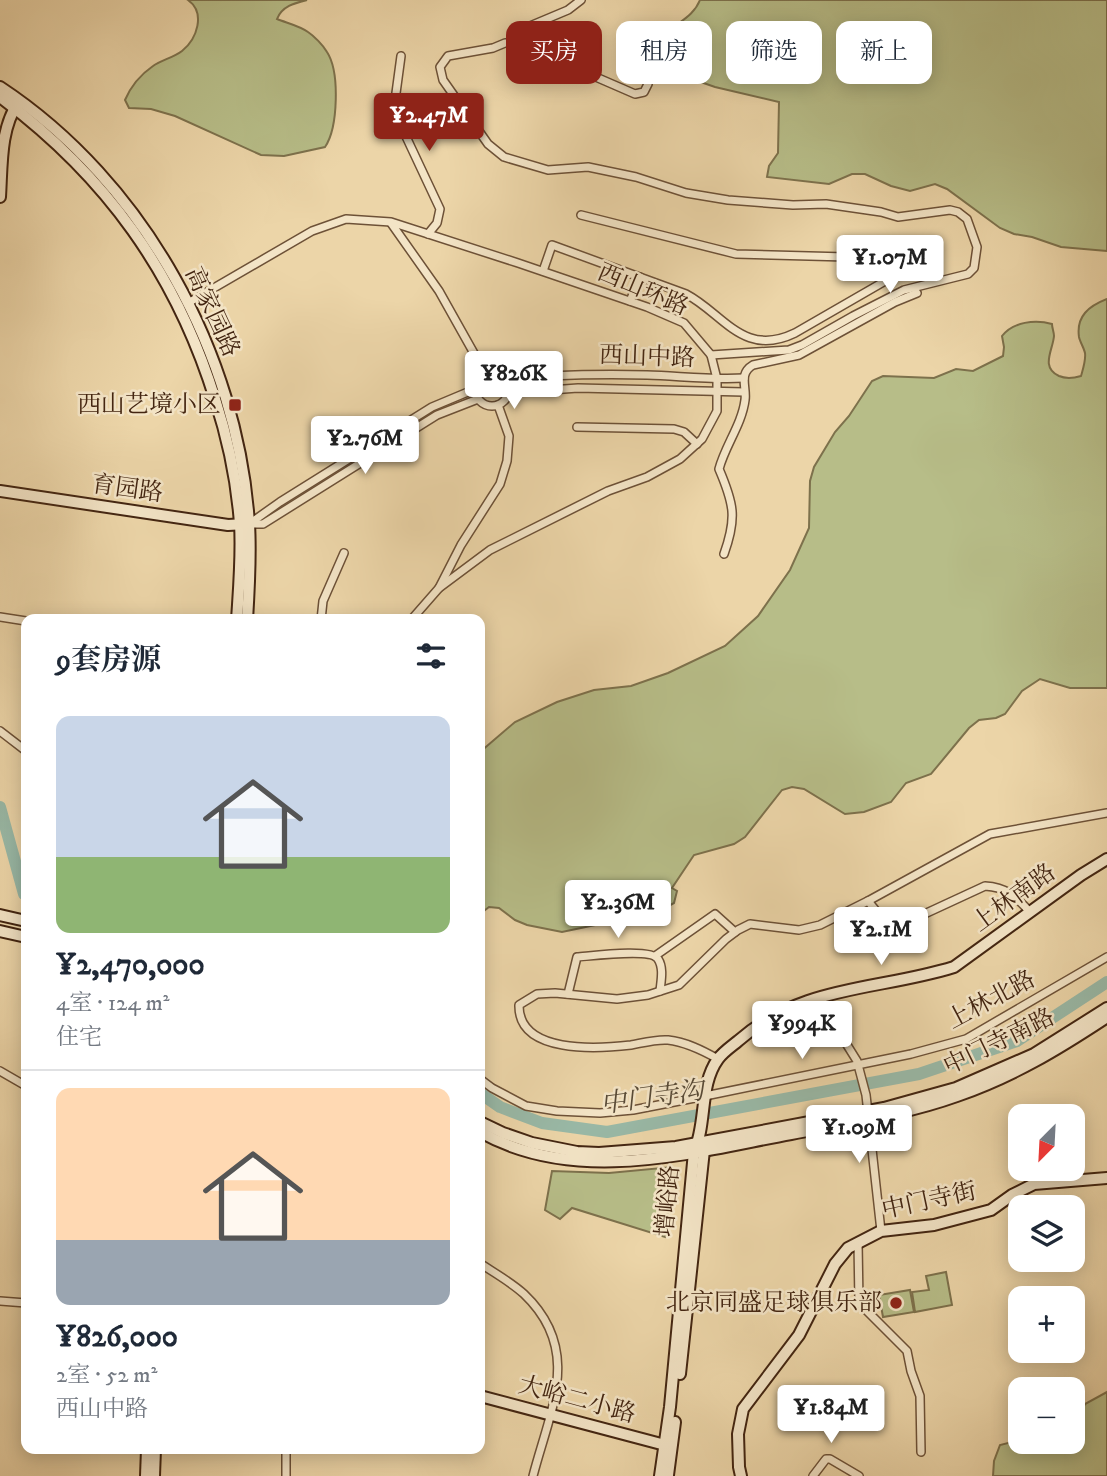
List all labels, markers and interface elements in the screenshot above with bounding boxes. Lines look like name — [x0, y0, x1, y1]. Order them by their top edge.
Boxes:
chip: 买房 — [506, 21, 602, 84]
chip: 租房 — [616, 21, 712, 84]
chip: 筛选 — [726, 21, 822, 84]
chip: 新上 — [836, 21, 932, 84]
pin: ¥2.47M — [372, 94, 486, 153]
text: ¥2.47M — [390, 101, 468, 130]
pin: ¥1.07M — [833, 236, 947, 295]
text: ¥1.07M — [853, 243, 927, 272]
street label: 西山环路 — [593, 257, 693, 323]
street label: 高家园路 — [178, 262, 246, 362]
street label: 西山中路 — [599, 340, 695, 374]
pin: ¥826K — [465, 352, 563, 411]
text: ¥826K — [481, 359, 547, 388]
place label: 西山艺境小区 — [77, 390, 221, 420]
marker: 西山艺境小区 — [227, 397, 243, 413]
pin: ¥2.76M — [308, 416, 422, 476]
text: ¥2.76M — [327, 424, 403, 453]
street label: 育园路 — [89, 469, 165, 509]
icon: filters — [412, 637, 450, 675]
text: 9套房源 — [56, 642, 161, 679]
icon: home — [190, 761, 316, 887]
street label: 上林南路 — [966, 858, 1062, 938]
pin: ¥2.36M — [561, 880, 675, 940]
text: ¥2.36M — [581, 888, 655, 917]
pin: ¥2.1M — [832, 908, 930, 967]
text: ¥2.1M — [850, 915, 912, 944]
text: ¥2,470,000 — [56, 947, 205, 984]
street label: 上林北路 — [942, 964, 1040, 1036]
text: 4室 · 124 m² — [56, 989, 170, 1018]
pin: ¥994K — [753, 1002, 851, 1061]
street label: 中门寺南路 — [938, 1002, 1060, 1082]
text: ¥994K — [768, 1009, 836, 1038]
text: 住宅 — [56, 1023, 102, 1052]
water label: 中门寺沟 — [598, 1074, 710, 1122]
north arrow — [1008, 1104, 1085, 1181]
map controls — [1008, 1104, 1085, 1454]
pin: ¥1.09M — [802, 1106, 916, 1165]
text: ¥1.09M — [822, 1113, 896, 1142]
icon: home — [190, 1133, 316, 1259]
street label: 增峪路 — [650, 1164, 686, 1238]
street label: 中门寺街 — [879, 1176, 979, 1226]
button: layers — [1008, 1195, 1085, 1272]
button: + — [1008, 1286, 1085, 1363]
place label: 北京同盛足球俱乐部 — [666, 1288, 882, 1318]
marker: 北京同盛足球俱乐部 — [888, 1295, 904, 1311]
text: ¥826,000 — [56, 1319, 178, 1356]
text: 2室 · 52 m² — [56, 1361, 157, 1390]
street label: 大峪二小路 — [515, 1370, 639, 1430]
button: − — [1008, 1377, 1085, 1454]
pin: ¥1.84M — [774, 1386, 888, 1445]
text: ¥1.84M — [793, 1393, 869, 1422]
text: 西山中路 — [56, 1395, 148, 1424]

